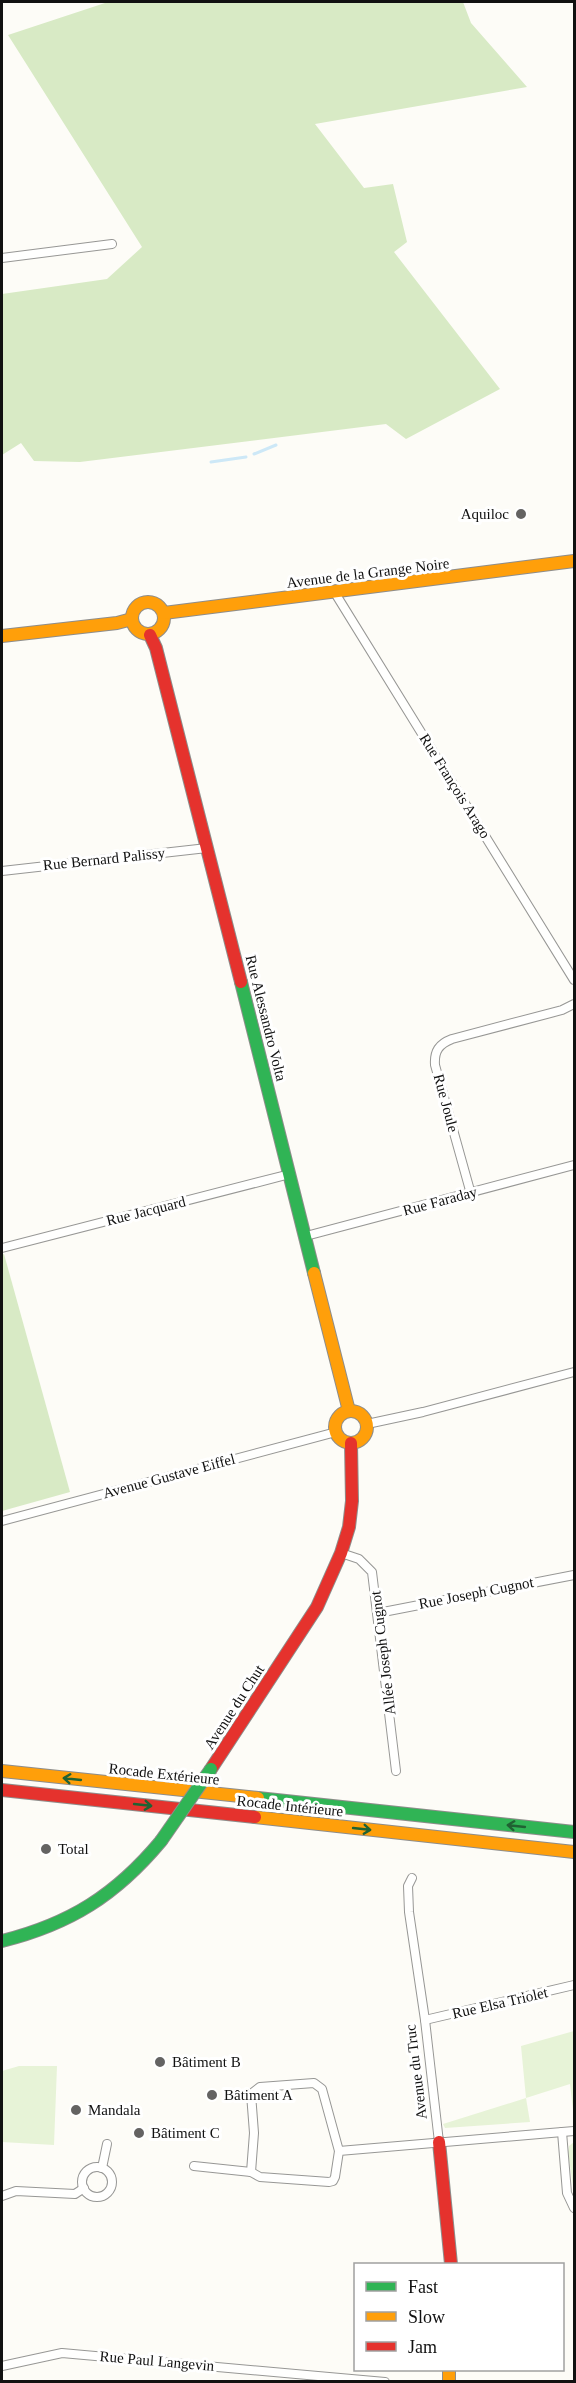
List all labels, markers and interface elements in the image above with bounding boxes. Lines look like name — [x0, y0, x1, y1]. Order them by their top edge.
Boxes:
place label: Aquiloc — [461, 506, 509, 522]
marker: Aquiloc — [514, 507, 528, 521]
street label: Avenue de la Grange Noire — [286, 555, 451, 591]
street label: Rue François Arago — [416, 731, 494, 841]
street label: Rue Bernard Palissy — [42, 845, 166, 873]
street label: Rue Alessandro Volta — [243, 953, 290, 1083]
street label: Rue Joule — [431, 1072, 462, 1134]
street label: Rue Faraday — [401, 1183, 479, 1219]
street label: Rue Jacquard — [105, 1193, 188, 1229]
street label: Avenue Gustave Eiffel — [101, 1451, 237, 1501]
street label: Rue Joseph Cugnot — [417, 1574, 536, 1612]
street label: Allée Joseph Cugnot — [367, 1589, 399, 1716]
street label: Avenue du Chut — [201, 1661, 268, 1752]
street label: Rocade Extérieure — [108, 1760, 220, 1788]
one-way arrow — [62, 1773, 82, 1784]
street label: Rocade Intérieure — [236, 1792, 344, 1820]
one-way arrow — [133, 1800, 153, 1811]
one-way arrow — [507, 1820, 527, 1831]
one-way arrow — [352, 1824, 372, 1835]
place label: Total — [58, 1841, 89, 1857]
marker: Total — [39, 1842, 53, 1856]
street label: Rue Elsa Triolet — [451, 1984, 550, 2022]
street label: Avenue du Truc — [402, 2023, 430, 2120]
place label: Bâtiment B — [172, 2054, 241, 2070]
marker: Bâtiment B — [153, 2055, 167, 2069]
place label: Bâtiment A — [224, 2087, 293, 2103]
marker: Bâtiment A — [205, 2088, 219, 2102]
place label: Mandala — [88, 2102, 141, 2118]
marker: Mandala — [69, 2103, 83, 2117]
place label: Bâtiment C — [151, 2125, 220, 2141]
marker: Bâtiment C — [132, 2126, 146, 2140]
legend — [354, 2263, 564, 2371]
text: Fast — [408, 2277, 438, 2297]
text: Slow — [408, 2307, 445, 2327]
text: Jam — [408, 2337, 437, 2357]
street label: Rue Paul Langevin — [99, 2348, 215, 2374]

